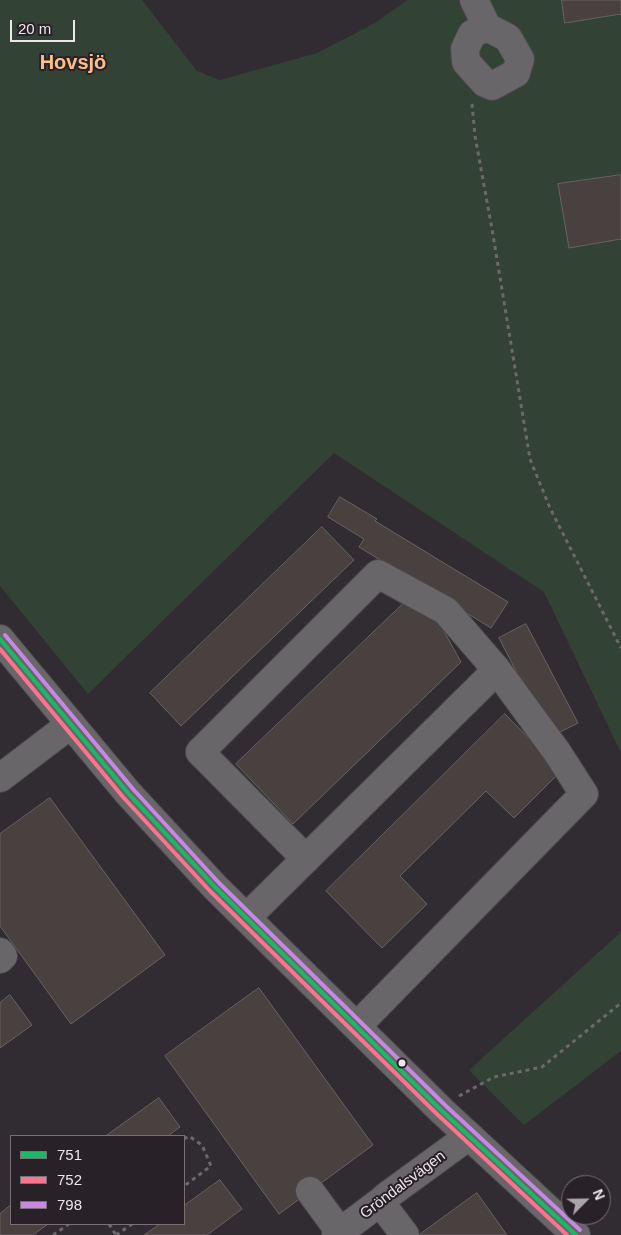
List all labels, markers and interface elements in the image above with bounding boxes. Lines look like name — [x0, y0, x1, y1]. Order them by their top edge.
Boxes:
scale bar — [12, 10, 78, 42]
text: 20 m — [18, 20, 51, 37]
district label: Hovsjö — [40, 51, 106, 75]
unlabelled marker — [397, 1058, 407, 1068]
legend — [10, 1135, 185, 1225]
text: 751 — [57, 1146, 82, 1163]
street label: Gröndalsvägen — [357, 1147, 449, 1223]
text: 752 — [57, 1171, 82, 1188]
north arrow — [561, 1175, 611, 1225]
text: N — [590, 1187, 608, 1202]
text: 798 — [57, 1196, 82, 1213]

